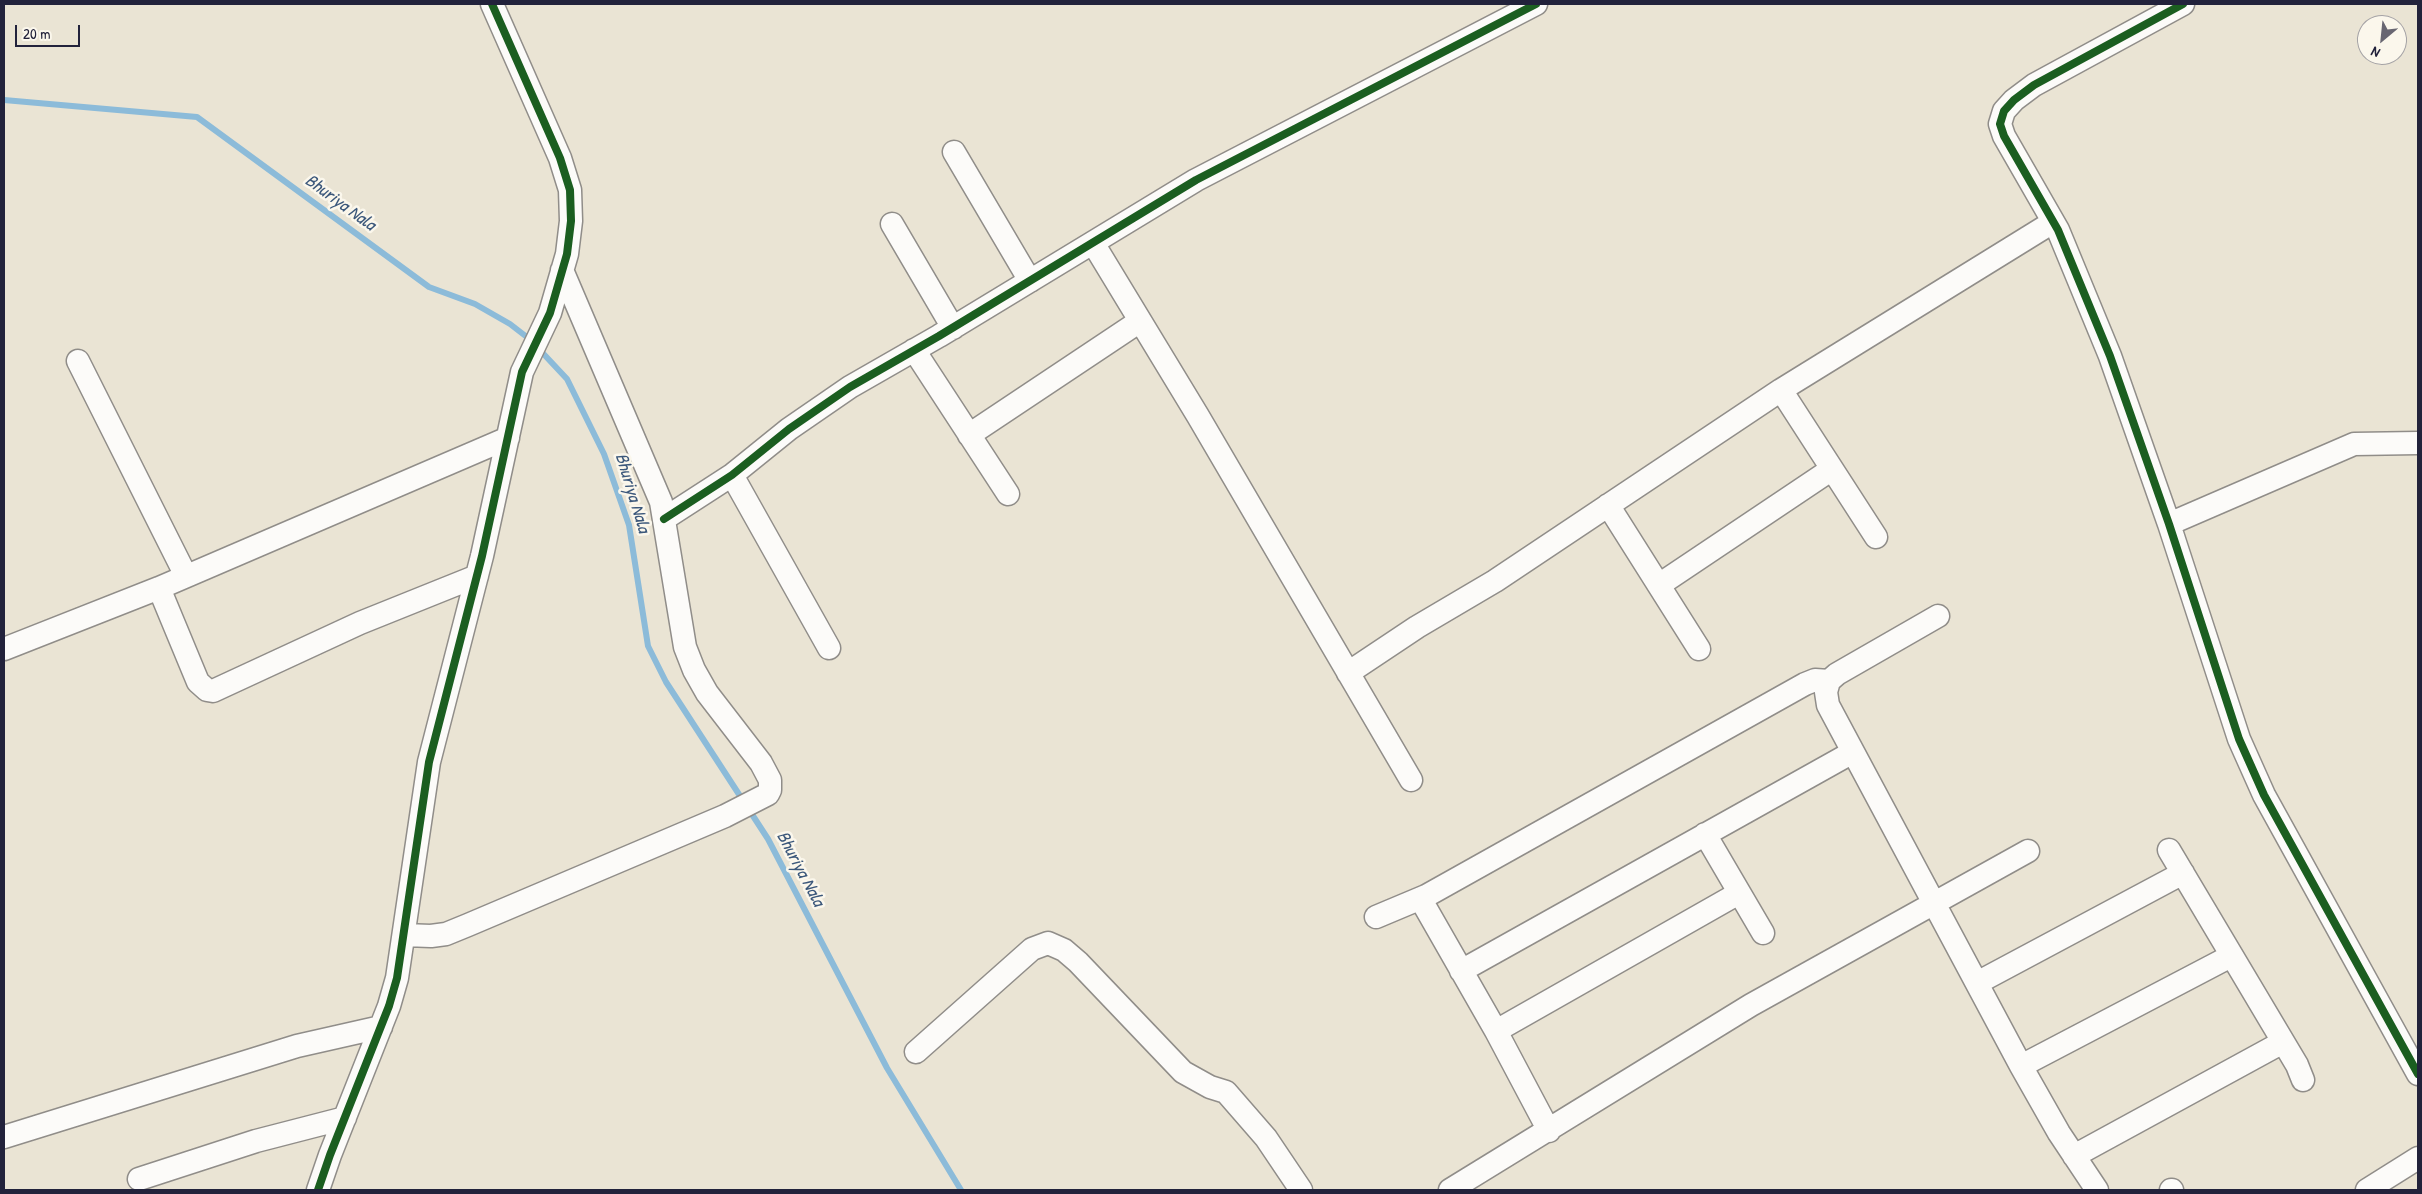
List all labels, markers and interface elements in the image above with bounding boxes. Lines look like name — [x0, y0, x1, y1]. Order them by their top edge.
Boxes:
scale bar — [18, 15, 82, 47]
north arrow — [2357, 15, 2407, 65]
text: 20 m — [23, 23, 50, 44]
text: N — [2367, 43, 2383, 63]
water label: Bhuriya Nala — [300, 170, 380, 236]
water label: Bhuriya Nala — [610, 451, 654, 535]
water label: Bhuriya Nala — [771, 828, 829, 910]

